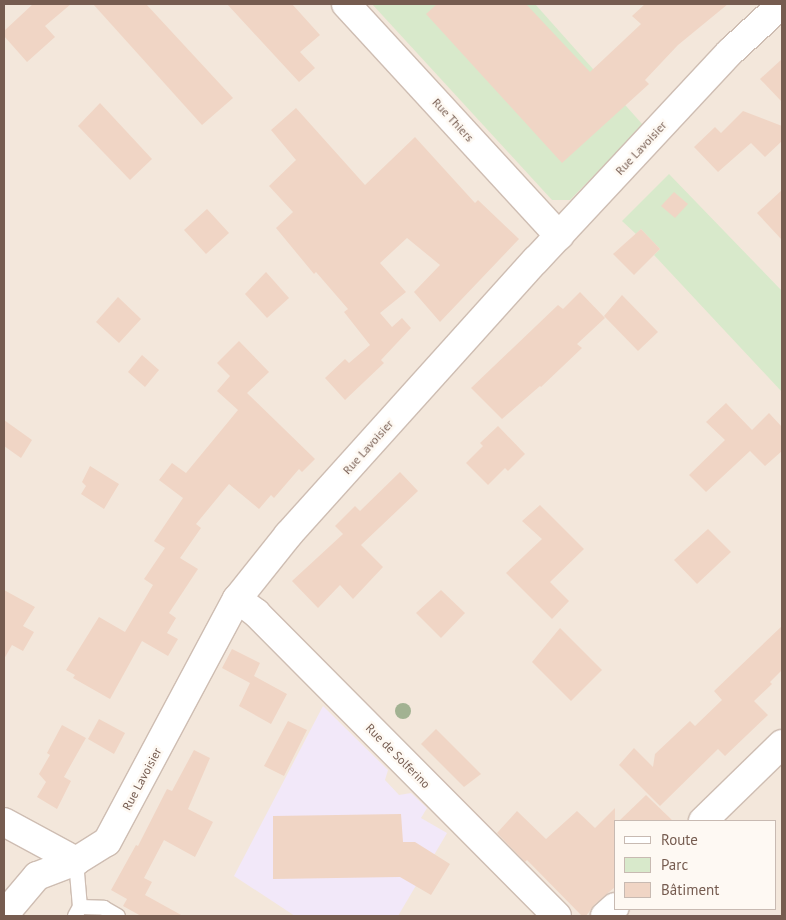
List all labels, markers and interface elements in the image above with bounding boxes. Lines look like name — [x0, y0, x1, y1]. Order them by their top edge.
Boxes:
street label: Rue Thiers — [429, 95, 477, 145]
street label: Rue Lavoisier — [612, 118, 670, 178]
street label: Rue Lavoisier — [340, 417, 396, 477]
street label: Rue de Solferino — [363, 721, 433, 791]
street label: Rue Lavoisier — [120, 745, 164, 813]
legend — [614, 820, 776, 910]
text: Route — [661, 830, 698, 849]
text: Parc — [661, 855, 688, 874]
text: Bâtiment — [661, 880, 719, 899]

